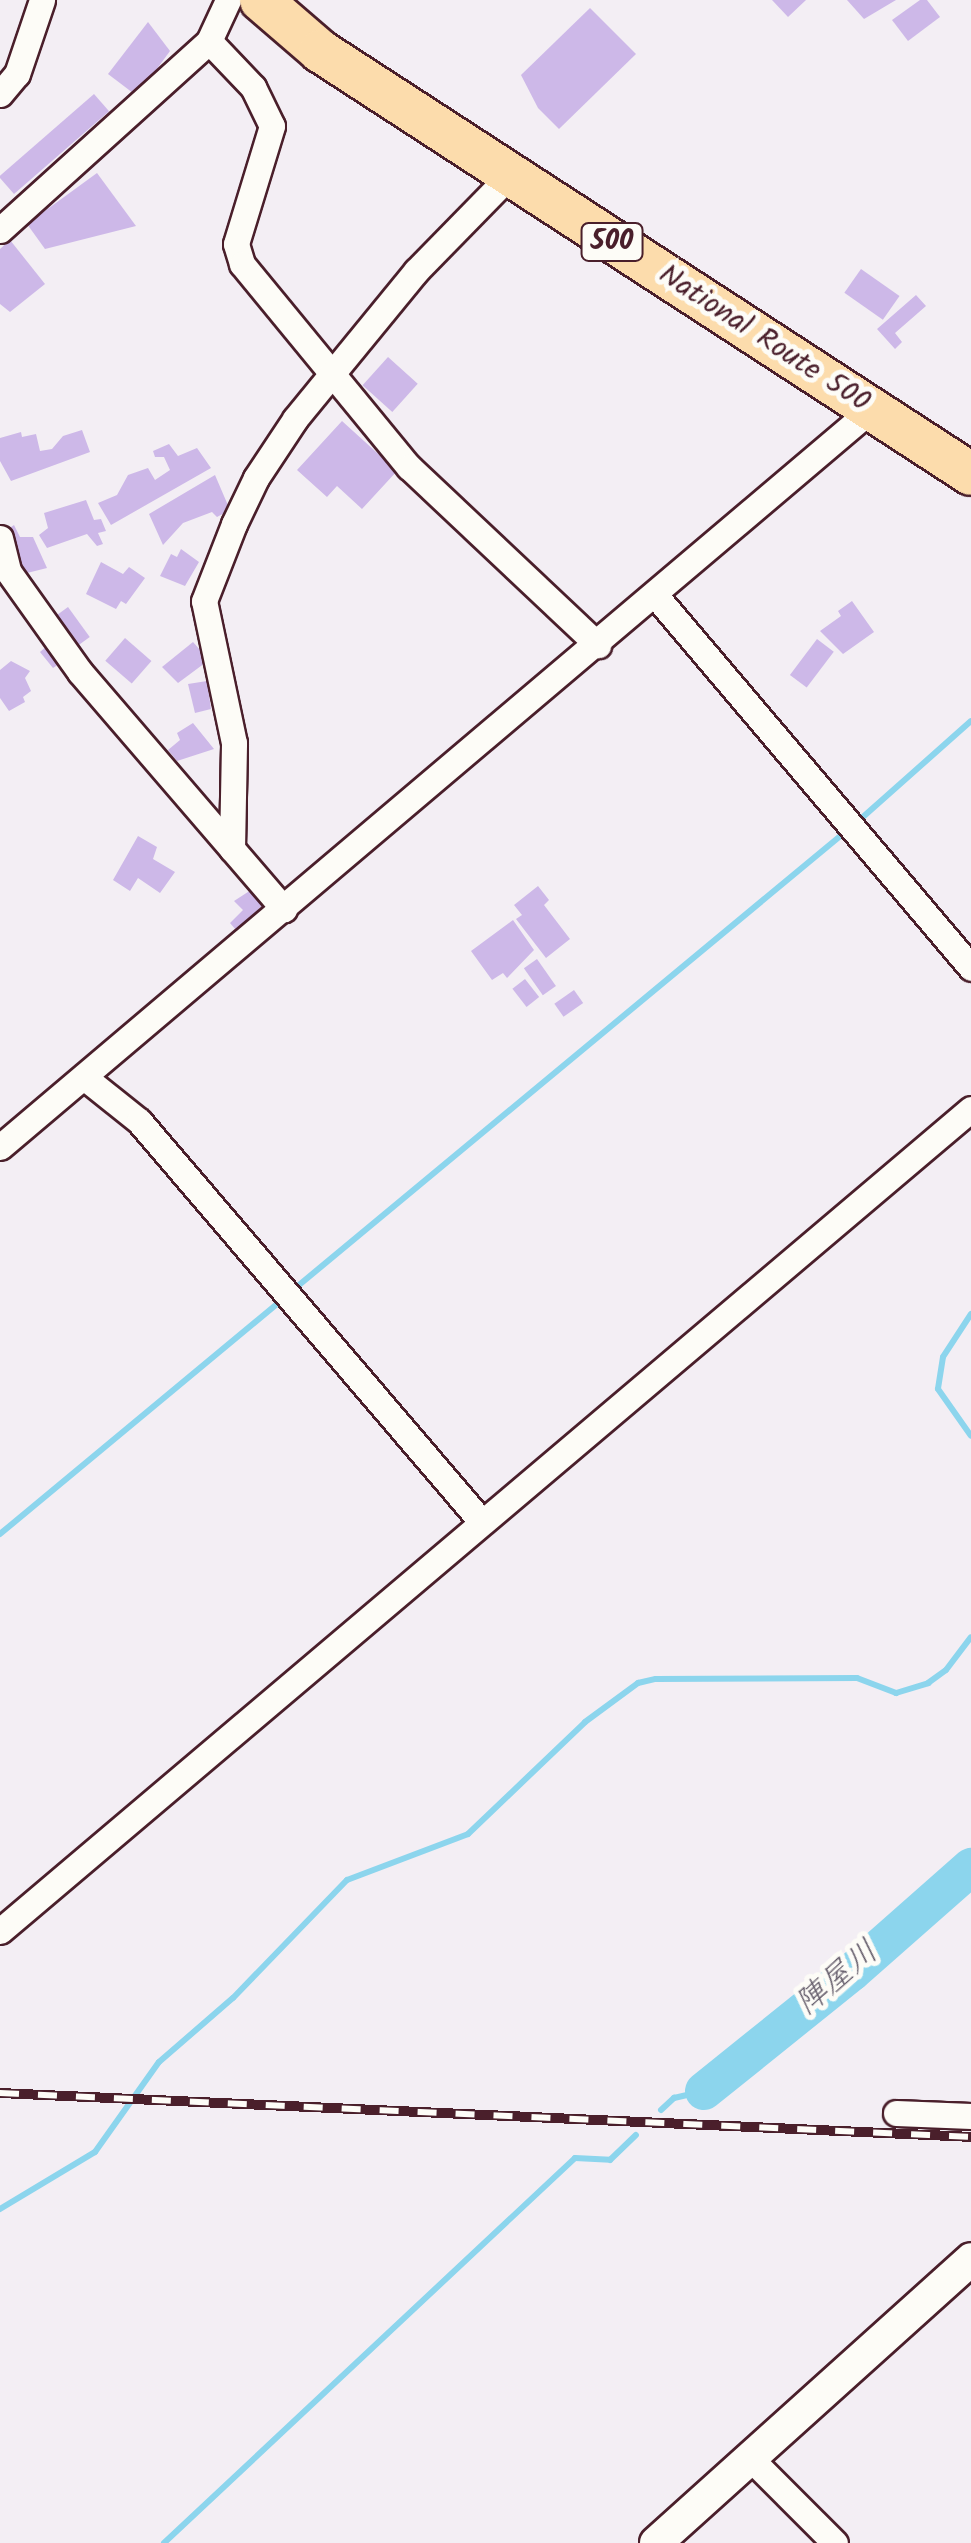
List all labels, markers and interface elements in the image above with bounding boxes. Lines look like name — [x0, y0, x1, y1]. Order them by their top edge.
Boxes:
road number: 500 — [580, 219, 644, 265]
street label: National Route 500 — [651, 257, 877, 421]
water label: 陣屋川 — [789, 1933, 887, 2025]

